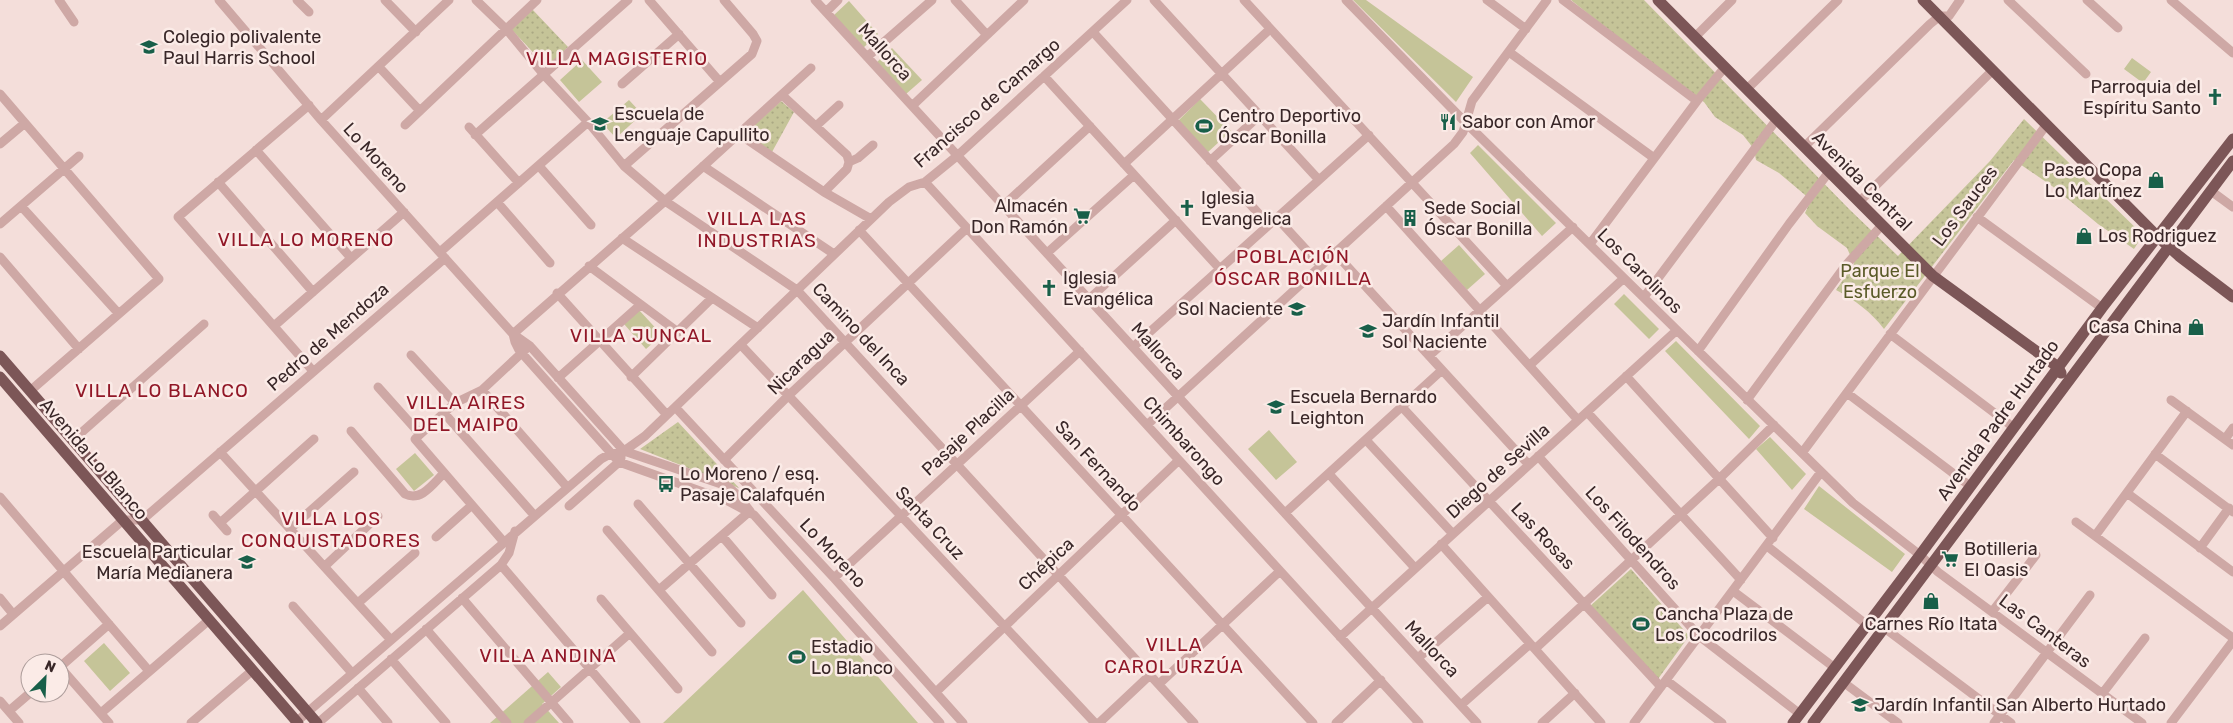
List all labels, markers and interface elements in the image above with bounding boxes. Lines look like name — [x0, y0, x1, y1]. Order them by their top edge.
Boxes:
street label: Mallorca — [853, 19, 917, 85]
place label: Colegio polivalente Paul Harris School — [163, 26, 321, 69]
street label: Francisco de Camargo — [909, 33, 1065, 173]
school or university icon: Colegio polivalente Paul Harris School — [139, 37, 159, 57]
district label: VILLA MAGISTERIO — [526, 47, 708, 70]
place label: Parroquia del Espíritu Santo — [2083, 76, 2201, 119]
church icon: Parroquia del Espíritu Santo — [2205, 87, 2225, 107]
place label: Escuela de Lenguaje Capullito — [614, 103, 770, 146]
place label: Centro Deportivo Óscar Bonilla — [1218, 105, 1361, 148]
place label: Sabor con Amor — [1462, 111, 1596, 133]
restaurant icon: Sabor con Amor — [1438, 112, 1458, 132]
school or university icon: Escuela de Lenguaje Capullito — [590, 114, 610, 134]
sports icon: Centro Deportivo Óscar Bonilla — [1194, 116, 1214, 136]
street label: Lo Moreno — [339, 118, 413, 198]
street label: Avenida Central — [1807, 126, 1917, 236]
place label: Paseo Copa Lo Martínez — [2044, 159, 2142, 202]
street label: Los Sauces — [1928, 161, 2002, 251]
shop icon: Paseo Copa Lo Martínez — [2146, 170, 2166, 190]
place label: Iglesia Evangelica — [1201, 187, 1292, 230]
place label: Almacén Don Ramón — [971, 195, 1068, 238]
place label: Sede Social Óscar Bonilla — [1424, 197, 1532, 240]
church icon: Iglesia Evangelica — [1177, 198, 1197, 218]
supermarket icon: Almacén Don Ramón — [1072, 206, 1092, 226]
district label: VILLA LAS INDUSTRIAS — [697, 207, 817, 252]
building icon: Sede Social Óscar Bonilla — [1400, 208, 1420, 228]
street label: Los Carolinos — [1593, 224, 1687, 318]
place label: Los Rodriguez — [2098, 225, 2217, 247]
shop icon: Los Rodriguez — [2074, 226, 2094, 246]
district label: VILLA LO MORENO — [218, 228, 394, 251]
district label: POBLACIÓN ÓSCAR BONILLA — [1214, 245, 1372, 290]
park label: Parque El Esfuerzo — [1840, 260, 1920, 303]
place label: Iglesia Evangélica — [1063, 267, 1154, 310]
street label: Pedro de Mendoza — [263, 278, 393, 396]
street label: Camino del Inca — [808, 278, 914, 390]
church icon: Iglesia Evangélica — [1039, 278, 1059, 298]
place label: Sol Naciente — [1178, 298, 1283, 320]
school or university icon: Sol Naciente — [1287, 299, 1307, 319]
place label: Jardín Infantil Sol Naciente — [1382, 310, 1499, 353]
place label: Casa China — [2088, 316, 2182, 338]
shop icon: Casa China — [2186, 317, 2206, 337]
street label: Mallorca — [1126, 318, 1190, 384]
school or university icon: Jardín Infantil Sol Naciente — [1358, 321, 1378, 341]
district label: VILLA JUNCAL — [570, 324, 712, 347]
street label: Nicaragua — [763, 325, 839, 399]
street label: Avenida Padre Hurtado — [1932, 335, 2064, 505]
district label: VILLA LO BLANCO — [75, 379, 249, 402]
street label: Pasaje Placilla — [917, 384, 1019, 480]
place label: Escuela Bernardo Leighton — [1290, 386, 1437, 429]
district label: VILLA AIRES DEL MAIPO — [406, 391, 526, 436]
street label: Chimbarongo — [1138, 392, 1230, 490]
street label: Avenida Lo Blanco — [35, 394, 153, 524]
school or university icon: Escuela Bernardo Leighton — [1266, 397, 1286, 417]
street label: San Fernando — [1050, 416, 1146, 516]
street label: Diego de Sevilla — [1442, 419, 1554, 523]
place label: Lo Moreno / esq. Pasaje Calafquén — [680, 463, 825, 506]
bus stop icon: Lo Moreno / esq. Pasaje Calafquén — [656, 474, 676, 494]
street label: Santa Cruz — [891, 482, 969, 564]
street label: Los Filodendros — [1581, 482, 1685, 594]
street label: Las Rosas — [1506, 498, 1580, 574]
district label: VILLA LOS CONQUISTADORES — [241, 507, 421, 552]
street label: Lo Moreno — [795, 514, 871, 592]
street label: Chépica — [1014, 533, 1078, 595]
place label: Botilleria El Oasis — [1964, 538, 2038, 581]
place label: Escuela Particular María Medianera — [82, 541, 233, 584]
supermarket icon: Botilleria El Oasis — [1940, 549, 1960, 569]
school or university icon: Escuela Particular María Medianera — [237, 552, 257, 572]
street label: Las Canteras — [1995, 589, 2095, 673]
shop icon: Carnes Río Itata — [1921, 591, 1941, 611]
place label: Cancha Plaza de Los Cocodrilos — [1655, 603, 1793, 646]
place label: Carnes Río Itata — [1864, 613, 1998, 635]
sports icon: Cancha Plaza de Los Cocodrilos — [1631, 614, 1651, 634]
street label: Mallorca — [1400, 616, 1464, 682]
district label: VILLA CAROL URZÚA — [1104, 633, 1244, 678]
place label: Estadio Lo Blanco — [811, 636, 893, 679]
district label: VILLA ANDINA — [479, 644, 617, 667]
sports icon: Estadio Lo Blanco — [787, 647, 807, 667]
north arrow — [20, 653, 70, 703]
text: N — [42, 657, 58, 676]
place label: Jardín Infantil San Alberto Hurtado — [1874, 694, 2166, 716]
school or university icon: Jardín Infantil San Alberto Hurtado — [1850, 695, 1870, 715]

